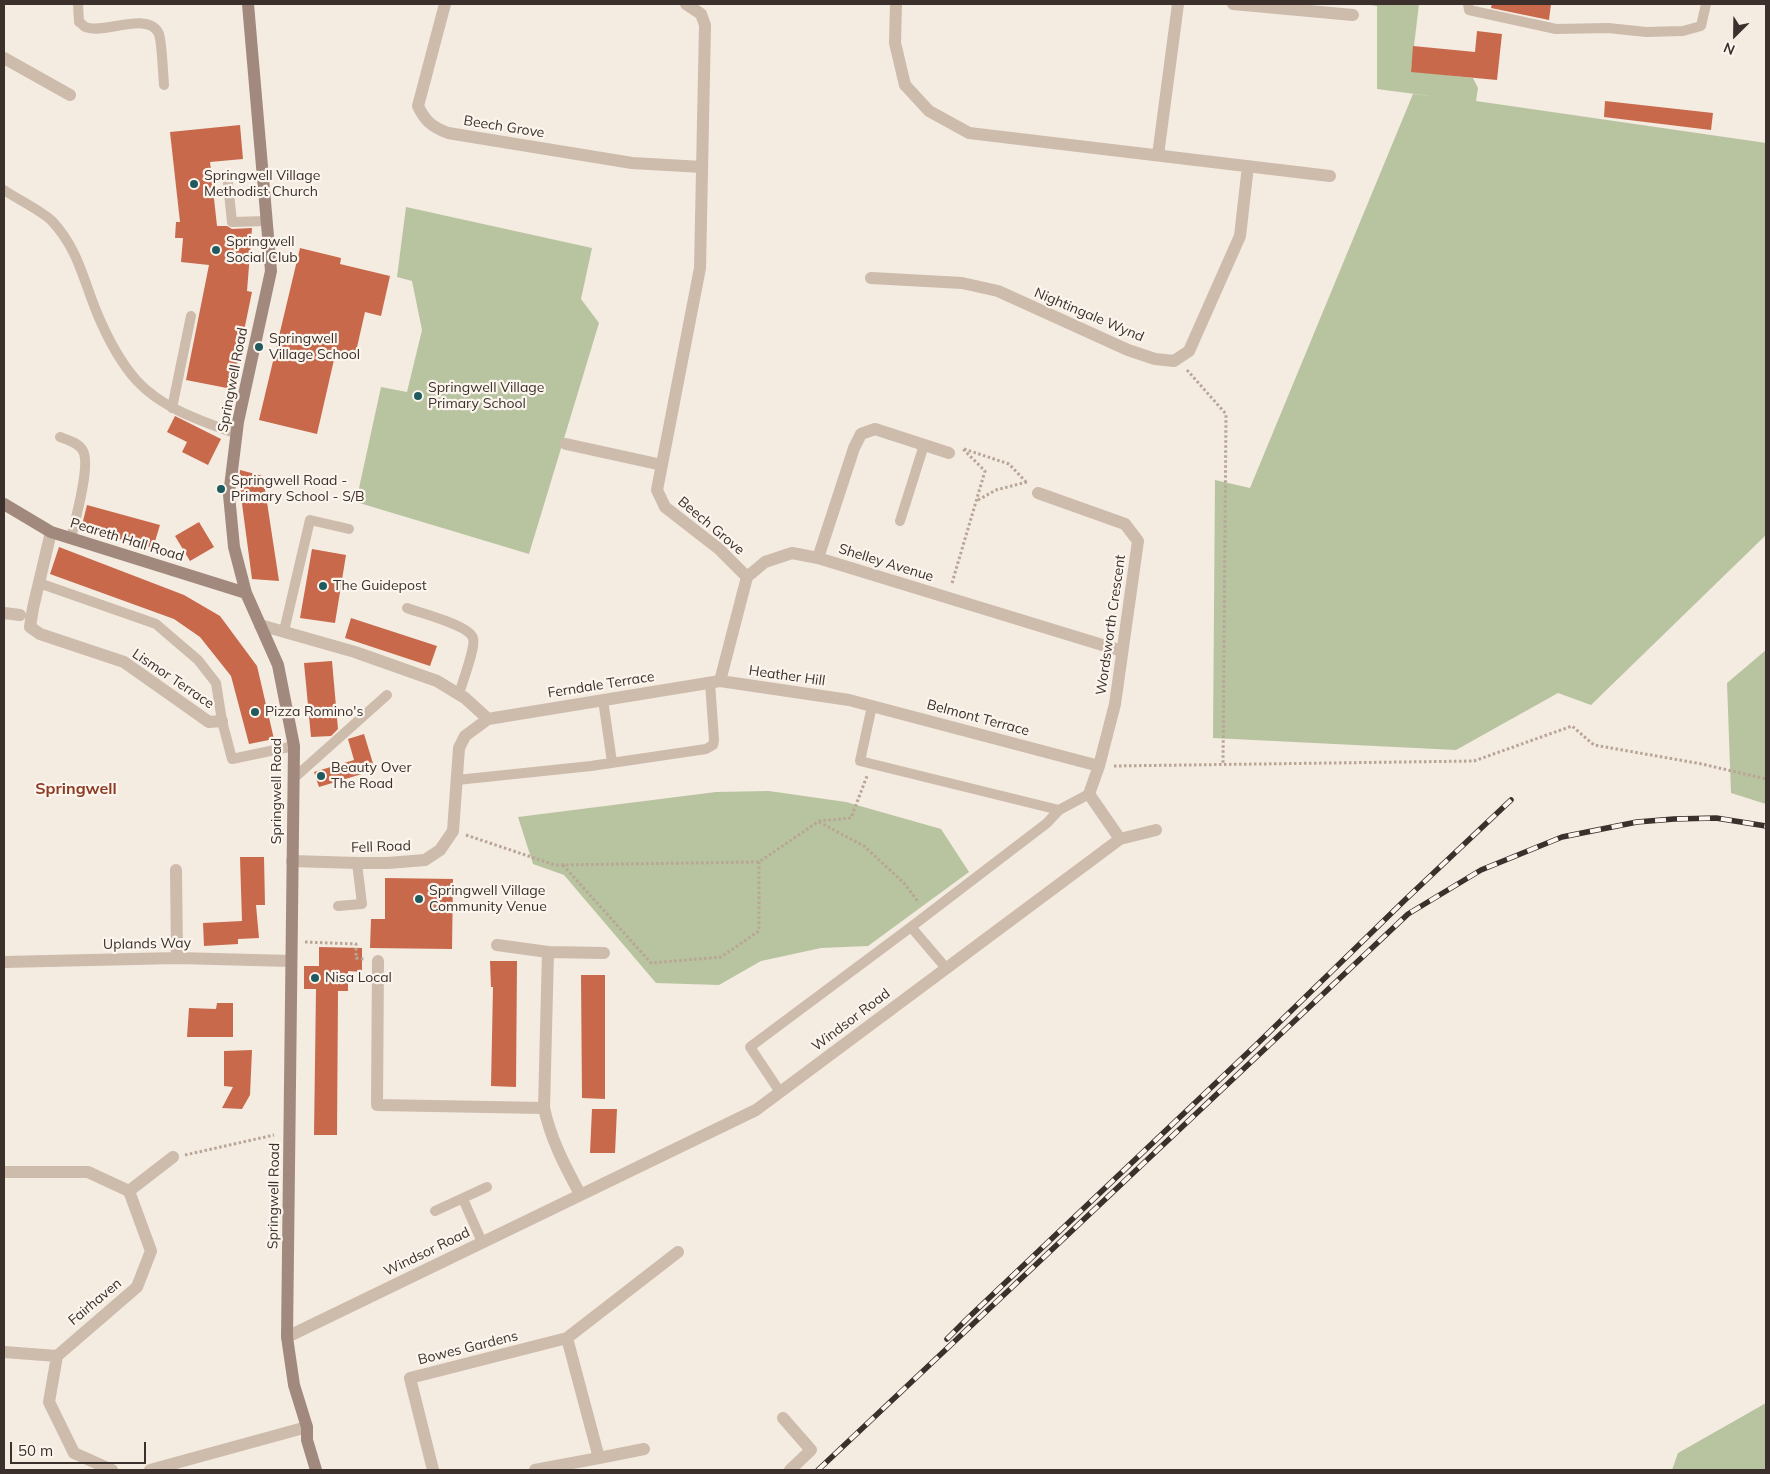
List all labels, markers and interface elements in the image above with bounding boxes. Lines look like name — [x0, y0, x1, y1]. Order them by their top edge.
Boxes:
north arrow — [1710, 10, 1760, 60]
text: N — [1721, 38, 1738, 59]
street label: Beech Grove — [462, 112, 546, 142]
place label: Springwell Village Methodist Church — [204, 168, 320, 200]
marker: Springwell Village Methodist Church — [188, 178, 200, 190]
place label: Springwell Social Club — [226, 234, 298, 266]
marker: Springwell Social Club — [210, 244, 222, 256]
street label: Nightingale Wynd — [1032, 284, 1146, 346]
street label: Springwell Road — [215, 326, 251, 434]
place label: Springwell Village School — [269, 331, 360, 364]
marker: Springwell Village School — [253, 341, 265, 353]
place label: Springwell Village Primary School — [428, 380, 544, 412]
marker: Springwell Village Primary School — [412, 390, 424, 402]
place label: Springwell Road - Primary School - S/B — [231, 473, 364, 506]
marker: Springwell Road - Primary School - S/B — [215, 483, 227, 495]
street label: Beech Grove — [674, 493, 748, 559]
street label: Peareth Hall Road — [68, 515, 186, 565]
street label: Shelley Avenue — [836, 541, 936, 585]
street label: Wordsworth Crescent — [1093, 554, 1129, 696]
place label: The Guidepost — [333, 578, 427, 594]
marker: The Guidepost — [317, 580, 329, 592]
street label: Lismor Terrace — [129, 646, 217, 712]
street label: Heather Hill — [748, 662, 826, 690]
street label: Ferndale Terrace — [546, 668, 656, 702]
street label: Belmont Terrace — [925, 696, 1031, 740]
place label: Pizza Romino's — [265, 704, 363, 720]
marker: Pizza Romino's — [249, 706, 261, 718]
street label: Springwell Road — [269, 738, 285, 844]
place label: Beauty Over The Road — [331, 760, 412, 792]
marker: Beauty Over The Road — [315, 770, 327, 782]
district label: Springwell — [35, 779, 117, 799]
street label: Fell Road — [351, 838, 411, 856]
place label: Springwell Village Community Venue — [429, 883, 547, 916]
marker: Springwell Village Community Venue — [413, 893, 425, 905]
street label: Uplands Way — [103, 935, 191, 953]
place label: Nisa Local — [325, 970, 392, 986]
marker: Nisa Local — [309, 972, 321, 984]
street label: Windsor Road — [809, 985, 893, 1055]
street label: Springwell Road — [265, 1143, 283, 1249]
street label: Windsor Road — [381, 1224, 473, 1280]
street label: Fairhaven — [65, 1275, 125, 1329]
street label: Bowes Gardens — [416, 1327, 520, 1369]
scale bar — [12, 1432, 149, 1464]
text: 50 m — [18, 1441, 53, 1460]

